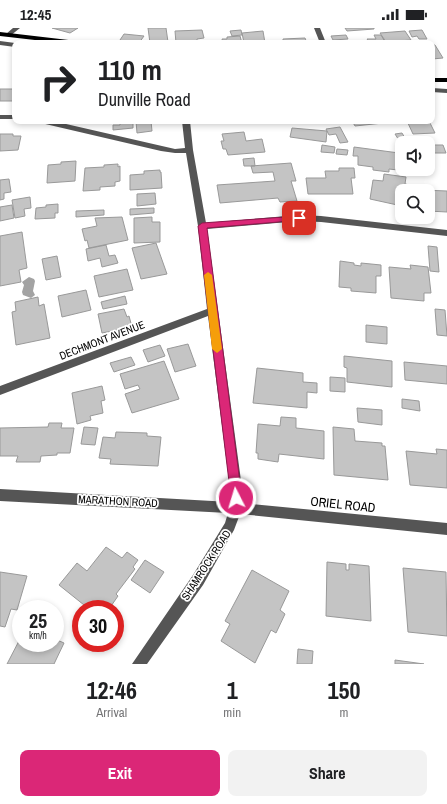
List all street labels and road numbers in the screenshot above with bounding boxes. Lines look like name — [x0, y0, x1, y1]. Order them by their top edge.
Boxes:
street label: DECHMONT AVENUE — [57, 317, 147, 363]
street label: MARATHON ROAD — [78, 492, 158, 510]
street label: ORIEL ROAD — [310, 493, 377, 516]
street label: SHAMROCK ROAD — [178, 527, 234, 603]

